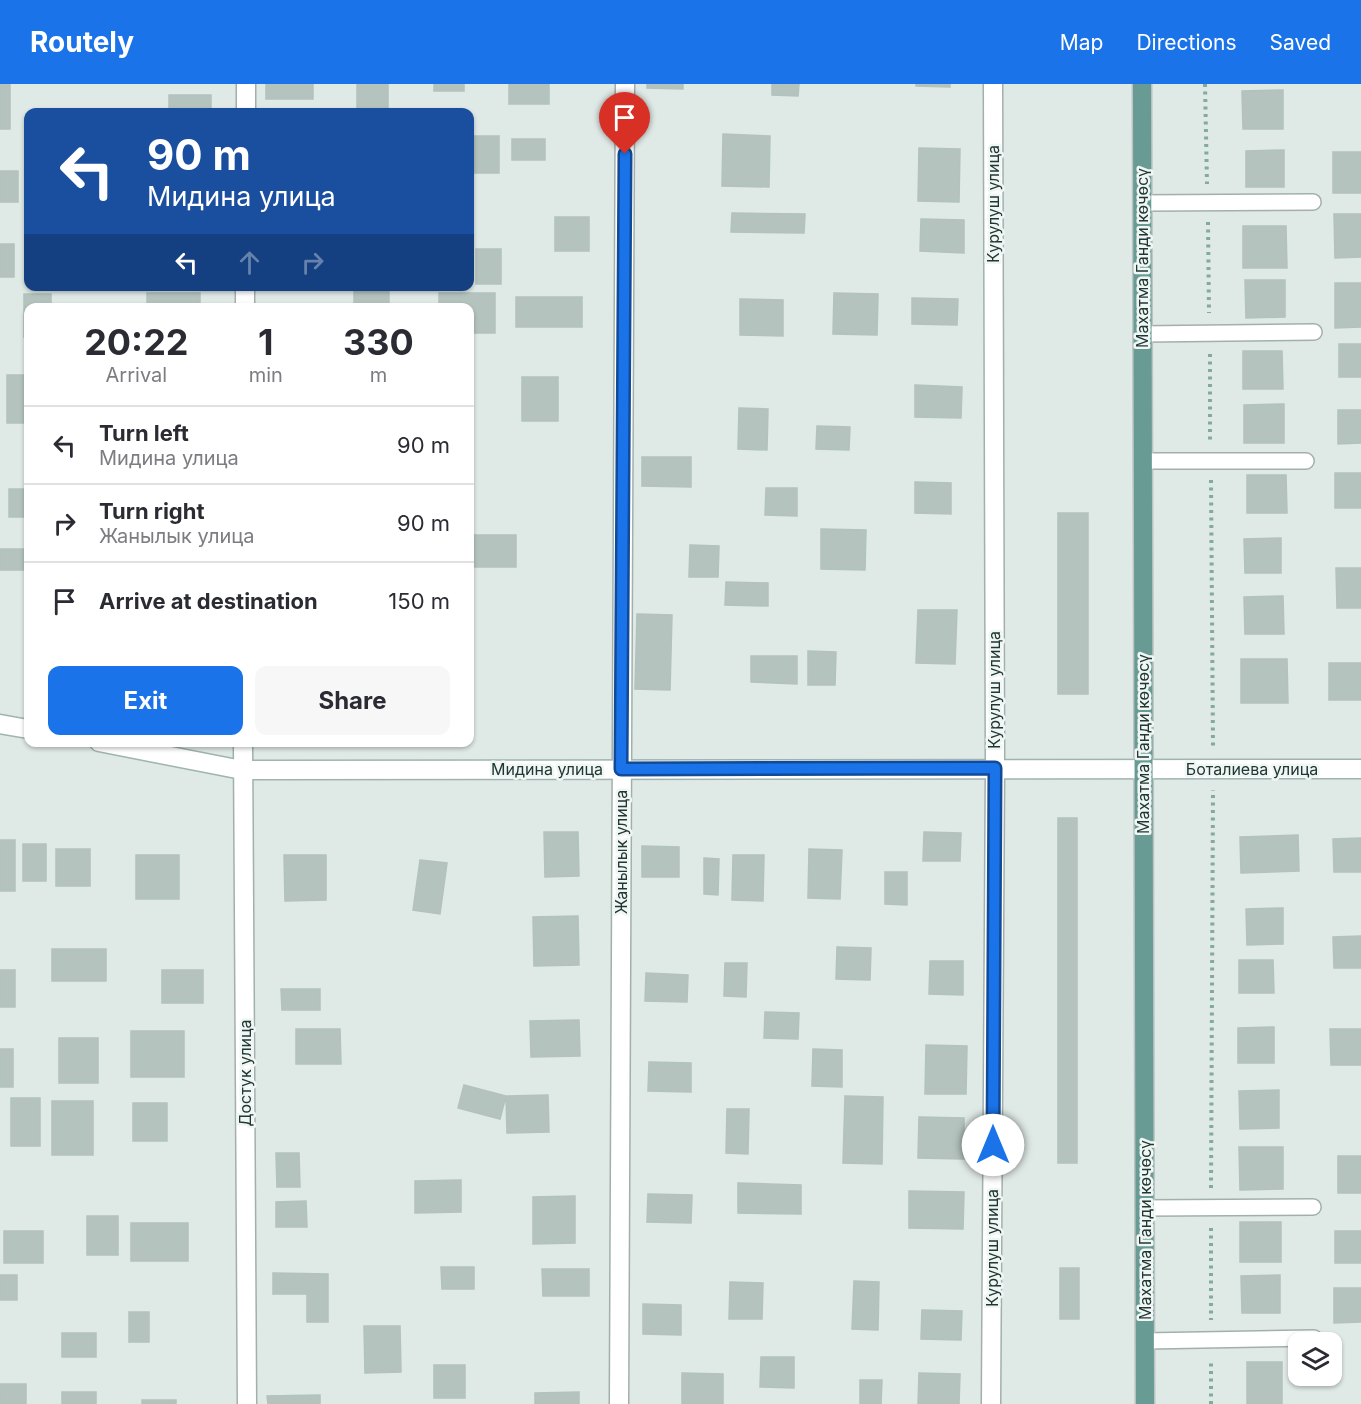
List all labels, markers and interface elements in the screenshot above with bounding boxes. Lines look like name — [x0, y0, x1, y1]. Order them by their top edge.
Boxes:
text: Routely — [30, 25, 134, 59]
text: Map — [1060, 30, 1103, 55]
text: Directions — [1136, 30, 1237, 55]
text: Saved — [1270, 30, 1331, 55]
pin — [599, 92, 650, 154]
icon: arrive — [608, 101, 641, 134]
text: 90 m — [147, 129, 251, 180]
icon: left — [48, 132, 126, 210]
street label: Курулуш улица — [983, 145, 1003, 263]
street label: Махатма Ганди көчөсү — [1132, 168, 1152, 348]
text: Мидина улица — [147, 180, 336, 213]
icon: left — [170, 246, 203, 279]
icon: ahead — [233, 246, 266, 279]
icon: right — [296, 246, 329, 279]
text: 20:22 — [84, 320, 189, 364]
text: 1 — [258, 320, 274, 364]
text: 330 — [343, 320, 414, 364]
text: Arrival — [106, 363, 167, 387]
text: min — [249, 363, 283, 387]
text: m — [370, 363, 387, 387]
text: Turn left — [99, 420, 189, 446]
icon: left — [48, 429, 81, 462]
text: 90 m — [397, 432, 450, 458]
text: Мидина улица — [99, 446, 239, 470]
text: Turn right — [99, 498, 205, 524]
icon: right — [48, 507, 81, 540]
text: 90 m — [397, 510, 450, 536]
text: Жанылык улица — [99, 524, 254, 548]
icon: arrive — [48, 585, 81, 618]
text: Arrive at destination — [99, 588, 318, 614]
text: 150 m — [388, 588, 450, 614]
street label: Курулуш улица — [984, 631, 1004, 749]
street label: Махатма Ганди көчөсү — [1133, 654, 1153, 834]
button: Exit — [48, 666, 243, 735]
button: Share — [255, 666, 450, 735]
street label: Мидина улица — [491, 759, 603, 779]
street label: Боталиева улица — [1186, 759, 1318, 779]
street label: Жанылык улица — [611, 790, 631, 914]
street label: Достук улица — [235, 1019, 255, 1127]
position arrow — [961, 1113, 1025, 1177]
street label: Махатма Ганди көчөсү — [1135, 1140, 1155, 1320]
street label: Курулуш улица — [982, 1189, 1002, 1307]
map controls — [1288, 1332, 1342, 1386]
button: layers — [1288, 1332, 1342, 1386]

